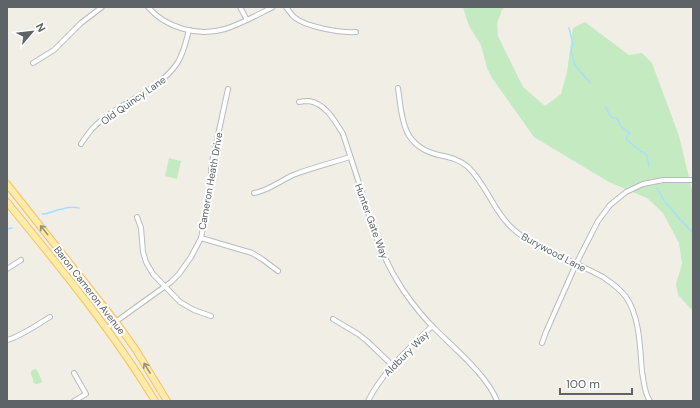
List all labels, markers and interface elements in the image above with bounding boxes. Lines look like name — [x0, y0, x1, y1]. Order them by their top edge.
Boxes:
north arrow — [12, 12, 52, 52]
text: N — [33, 20, 49, 34]
street label: Old Quincy Lane — [98, 73, 169, 128]
street label: Cameron Heath Drive — [196, 131, 226, 231]
street label: Hunter Gate Way — [352, 182, 391, 261]
one-way arrow — [40, 225, 48, 236]
street label: Burywood Lane — [519, 230, 589, 275]
street label: Baron Cameron Avenue — [51, 244, 128, 337]
street label: Aldbury Way — [381, 328, 432, 379]
one-way arrow — [143, 363, 151, 374]
scale bar — [560, 370, 632, 396]
text: 100 m — [566, 376, 600, 392]

